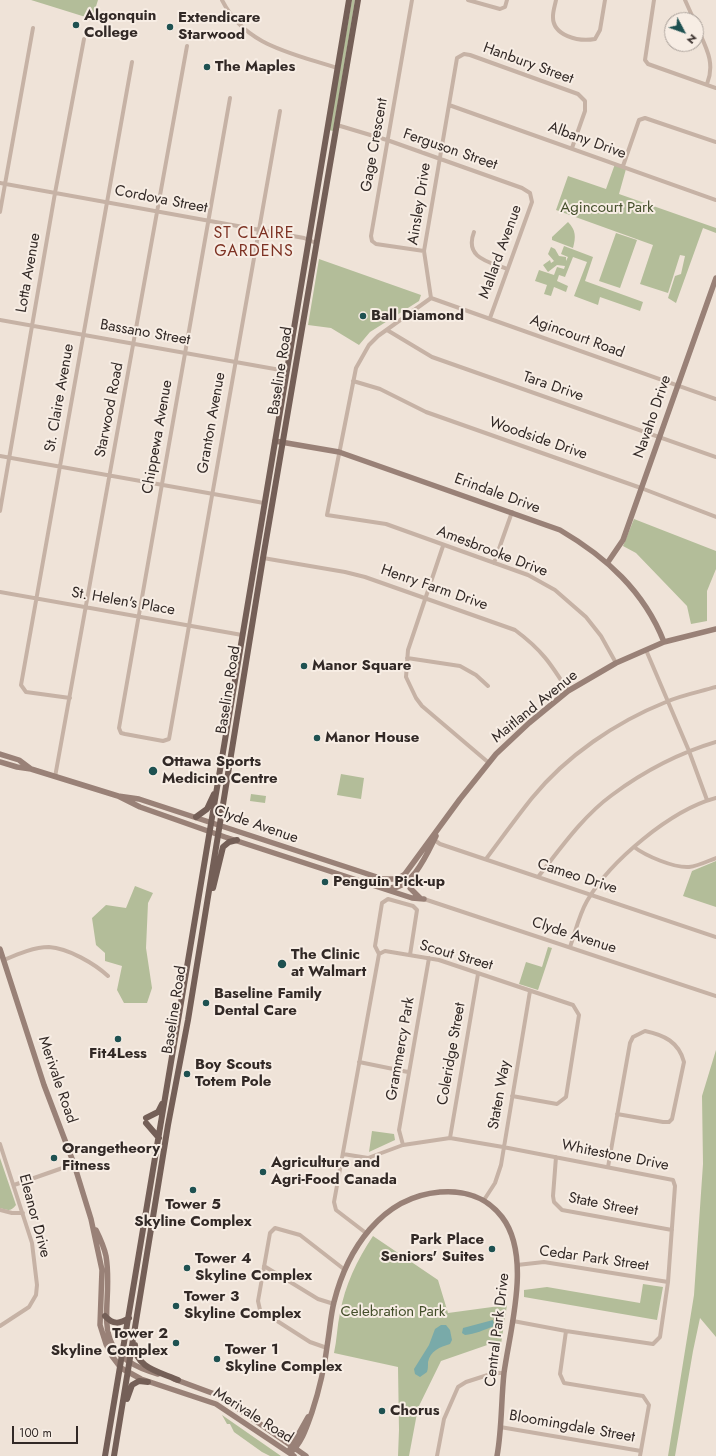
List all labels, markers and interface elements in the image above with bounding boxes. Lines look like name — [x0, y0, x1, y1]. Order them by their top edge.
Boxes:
place label: Algonquin College — [84, 7, 156, 42]
place label: Extendicare Starwood — [178, 9, 260, 44]
north arrow — [664, 12, 704, 52]
marker: Algonquin College — [71, 20, 81, 30]
marker: Extendicare Starwood — [165, 22, 175, 32]
text: N — [683, 31, 701, 48]
street label: Hanbury Street — [480, 39, 576, 89]
place label: The Maples — [215, 58, 295, 76]
marker: The Maples — [202, 62, 212, 72]
street label: Gage Crescent — [358, 97, 392, 193]
street label: Albany Drive — [546, 119, 628, 163]
street label: Ferguson Street — [400, 125, 500, 175]
street label: Ainsley Drive — [405, 162, 435, 246]
street label: Cordova Street — [113, 182, 209, 218]
park label: Agincourt Park — [560, 199, 654, 217]
street label: Mallard Avenue — [476, 203, 526, 301]
district label: ST CLAIRE GARDENS — [214, 224, 294, 262]
street label: Lotta Avenue — [13, 232, 45, 314]
place label: Ball Diamond — [371, 307, 464, 325]
marker: Ball Diamond — [358, 311, 368, 321]
street label: Agincourt Road — [527, 312, 627, 362]
street label: Bassano Street — [99, 316, 191, 350]
street label: Baseline Road — [265, 326, 297, 416]
street label: St. Claire Avenue — [42, 343, 78, 453]
street label: Starwood Road — [92, 361, 128, 459]
street label: Tara Drive — [520, 368, 586, 406]
street label: Granton Avenue — [194, 371, 230, 475]
street label: Navaho Drive — [630, 373, 676, 461]
street label: Chippewa Avenue — [139, 379, 177, 495]
street label: Woodside Drive — [487, 414, 589, 464]
street label: Erindale Drive — [452, 470, 542, 518]
street label: Amesbrooke Drive — [434, 523, 550, 581]
street label: Henry Farm Drive — [378, 561, 490, 615]
street label: St. Helen's Place — [70, 584, 176, 620]
street label: Baseline Road — [213, 645, 245, 735]
place label: Manor Square — [312, 657, 411, 675]
marker: Manor Square — [299, 661, 309, 671]
street label: Maitland Avenue — [488, 667, 582, 747]
place label: Manor House — [325, 729, 419, 747]
marker: Manor House — [312, 733, 322, 743]
place label: Ottawa Sports Medicine Centre — [162, 753, 278, 788]
marker: Ottawa Sports Medicine Centre — [147, 765, 159, 777]
street label: Clyde Avenue — [212, 802, 300, 848]
street label: Cameo Drive — [535, 856, 619, 898]
place label: Penguin Pick-up — [333, 873, 445, 891]
marker: Penguin Pick-up — [320, 877, 330, 887]
street label: Clyde Avenue — [529, 914, 619, 958]
street label: Scout Street — [417, 937, 495, 975]
place label: The Clinic at Walmart — [291, 946, 366, 981]
marker: The Clinic at Walmart — [276, 958, 288, 970]
street label: Baseline Road — [159, 965, 191, 1055]
place label: Baseline Family Dental Care — [214, 985, 322, 1020]
street label: Grammercy Park — [383, 996, 419, 1102]
marker: Baseline Family Dental Care — [201, 998, 211, 1008]
street label: Coleridge Street — [434, 1001, 470, 1107]
street label: Merivale Road — [34, 1034, 80, 1126]
marker: Fit4Less — [113, 1034, 123, 1044]
place label: Fit4Less — [89, 1045, 147, 1063]
place label: Boy Scouts Totem Pole — [195, 1056, 272, 1091]
street label: Staten Way — [485, 1059, 515, 1131]
marker: Boy Scouts Totem Pole — [182, 1069, 192, 1079]
street label: Whitestone Drive — [560, 1137, 670, 1175]
place label: Orangetheory Fitness — [62, 1140, 160, 1175]
marker: Orangetheory Fitness — [49, 1153, 59, 1163]
place label: Agriculture and Agri-Food Canada — [271, 1154, 397, 1189]
marker: Agriculture and Agri-Food Canada — [258, 1167, 268, 1177]
street label: Eleanor Drive — [14, 1172, 54, 1260]
marker: Tower 5 Skyline Complex — [188, 1185, 198, 1195]
street label: State Street — [567, 1189, 639, 1221]
place label: Tower 5 Skyline Complex — [134, 1196, 252, 1231]
place label: Park Place Seniors' Suites — [380, 1231, 484, 1266]
street label: Cedar Park Street — [538, 1242, 650, 1276]
marker: Park Place Seniors' Suites — [487, 1244, 497, 1254]
place label: Tower 4 Skyline Complex — [195, 1250, 312, 1285]
marker: Tower 4 Skyline Complex — [182, 1263, 192, 1273]
street label: Central Park Drive — [482, 1272, 514, 1388]
place label: Tower 3 Skyline Complex — [184, 1288, 301, 1323]
marker: Tower 3 Skyline Complex — [171, 1301, 181, 1311]
park label: Celebration Park — [341, 1303, 445, 1321]
place label: Tower 2 Skyline Complex — [51, 1325, 168, 1360]
marker: Tower 2 Skyline Complex — [171, 1338, 181, 1348]
place label: Tower 1 Skyline Complex — [225, 1341, 342, 1376]
marker: Tower 1 Skyline Complex — [212, 1354, 222, 1364]
street label: Merivale Road — [210, 1384, 296, 1448]
place label: Chorus — [390, 1402, 440, 1420]
marker: Chorus — [377, 1406, 387, 1416]
street label: Bloomingdale Street — [508, 1407, 636, 1447]
scale bar — [14, 1418, 80, 1444]
text: 100 m — [19, 1424, 52, 1442]

